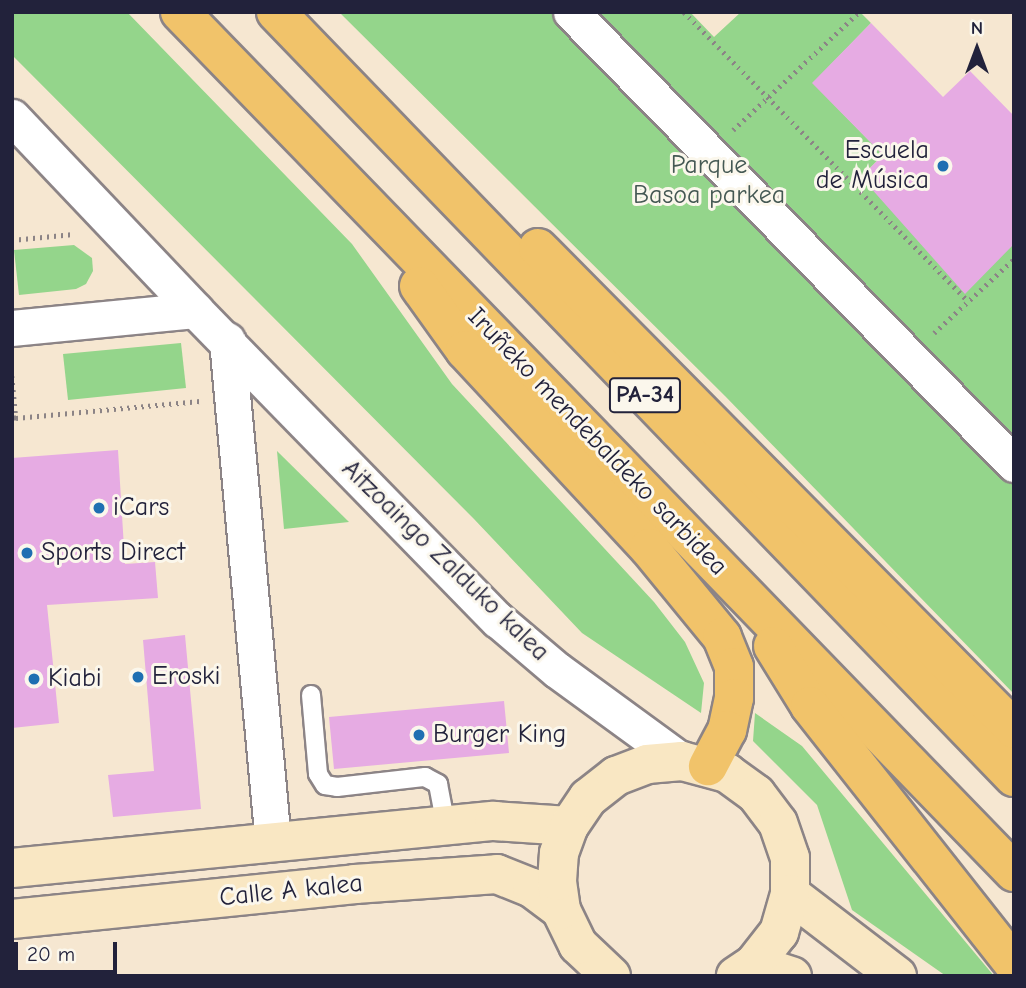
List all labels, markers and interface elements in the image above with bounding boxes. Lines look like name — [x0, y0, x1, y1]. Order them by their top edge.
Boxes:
north arrow — [942, 14, 1012, 84]
text: N — [971, 17, 983, 39]
place label: Escuela de Música — [816, 135, 929, 196]
park label: Parque Basoa parkea — [633, 150, 785, 212]
marker: Escuela de Música — [935, 158, 951, 174]
street label: Iruñeko mendebaldeko sarbidea — [461, 302, 733, 582]
road number: PA-34 — [608, 374, 682, 416]
street label: Aitzoaingo Zalduko kalea — [335, 454, 555, 668]
place label: iCars — [113, 492, 169, 524]
marker: iCars — [91, 500, 107, 516]
place label: Sports Direct — [41, 537, 185, 569]
marker: Sports Direct — [19, 545, 35, 561]
place label: Eroski — [152, 661, 220, 693]
place label: Kiabi — [48, 663, 102, 695]
marker: Eroski — [130, 669, 146, 685]
marker: Kiabi — [26, 671, 42, 687]
place label: Burger King — [433, 719, 566, 751]
marker: Burger King — [411, 727, 427, 743]
street label: Calle A kalea — [218, 868, 364, 914]
scale bar — [18, 928, 121, 972]
text: 20 m — [27, 942, 75, 966]

